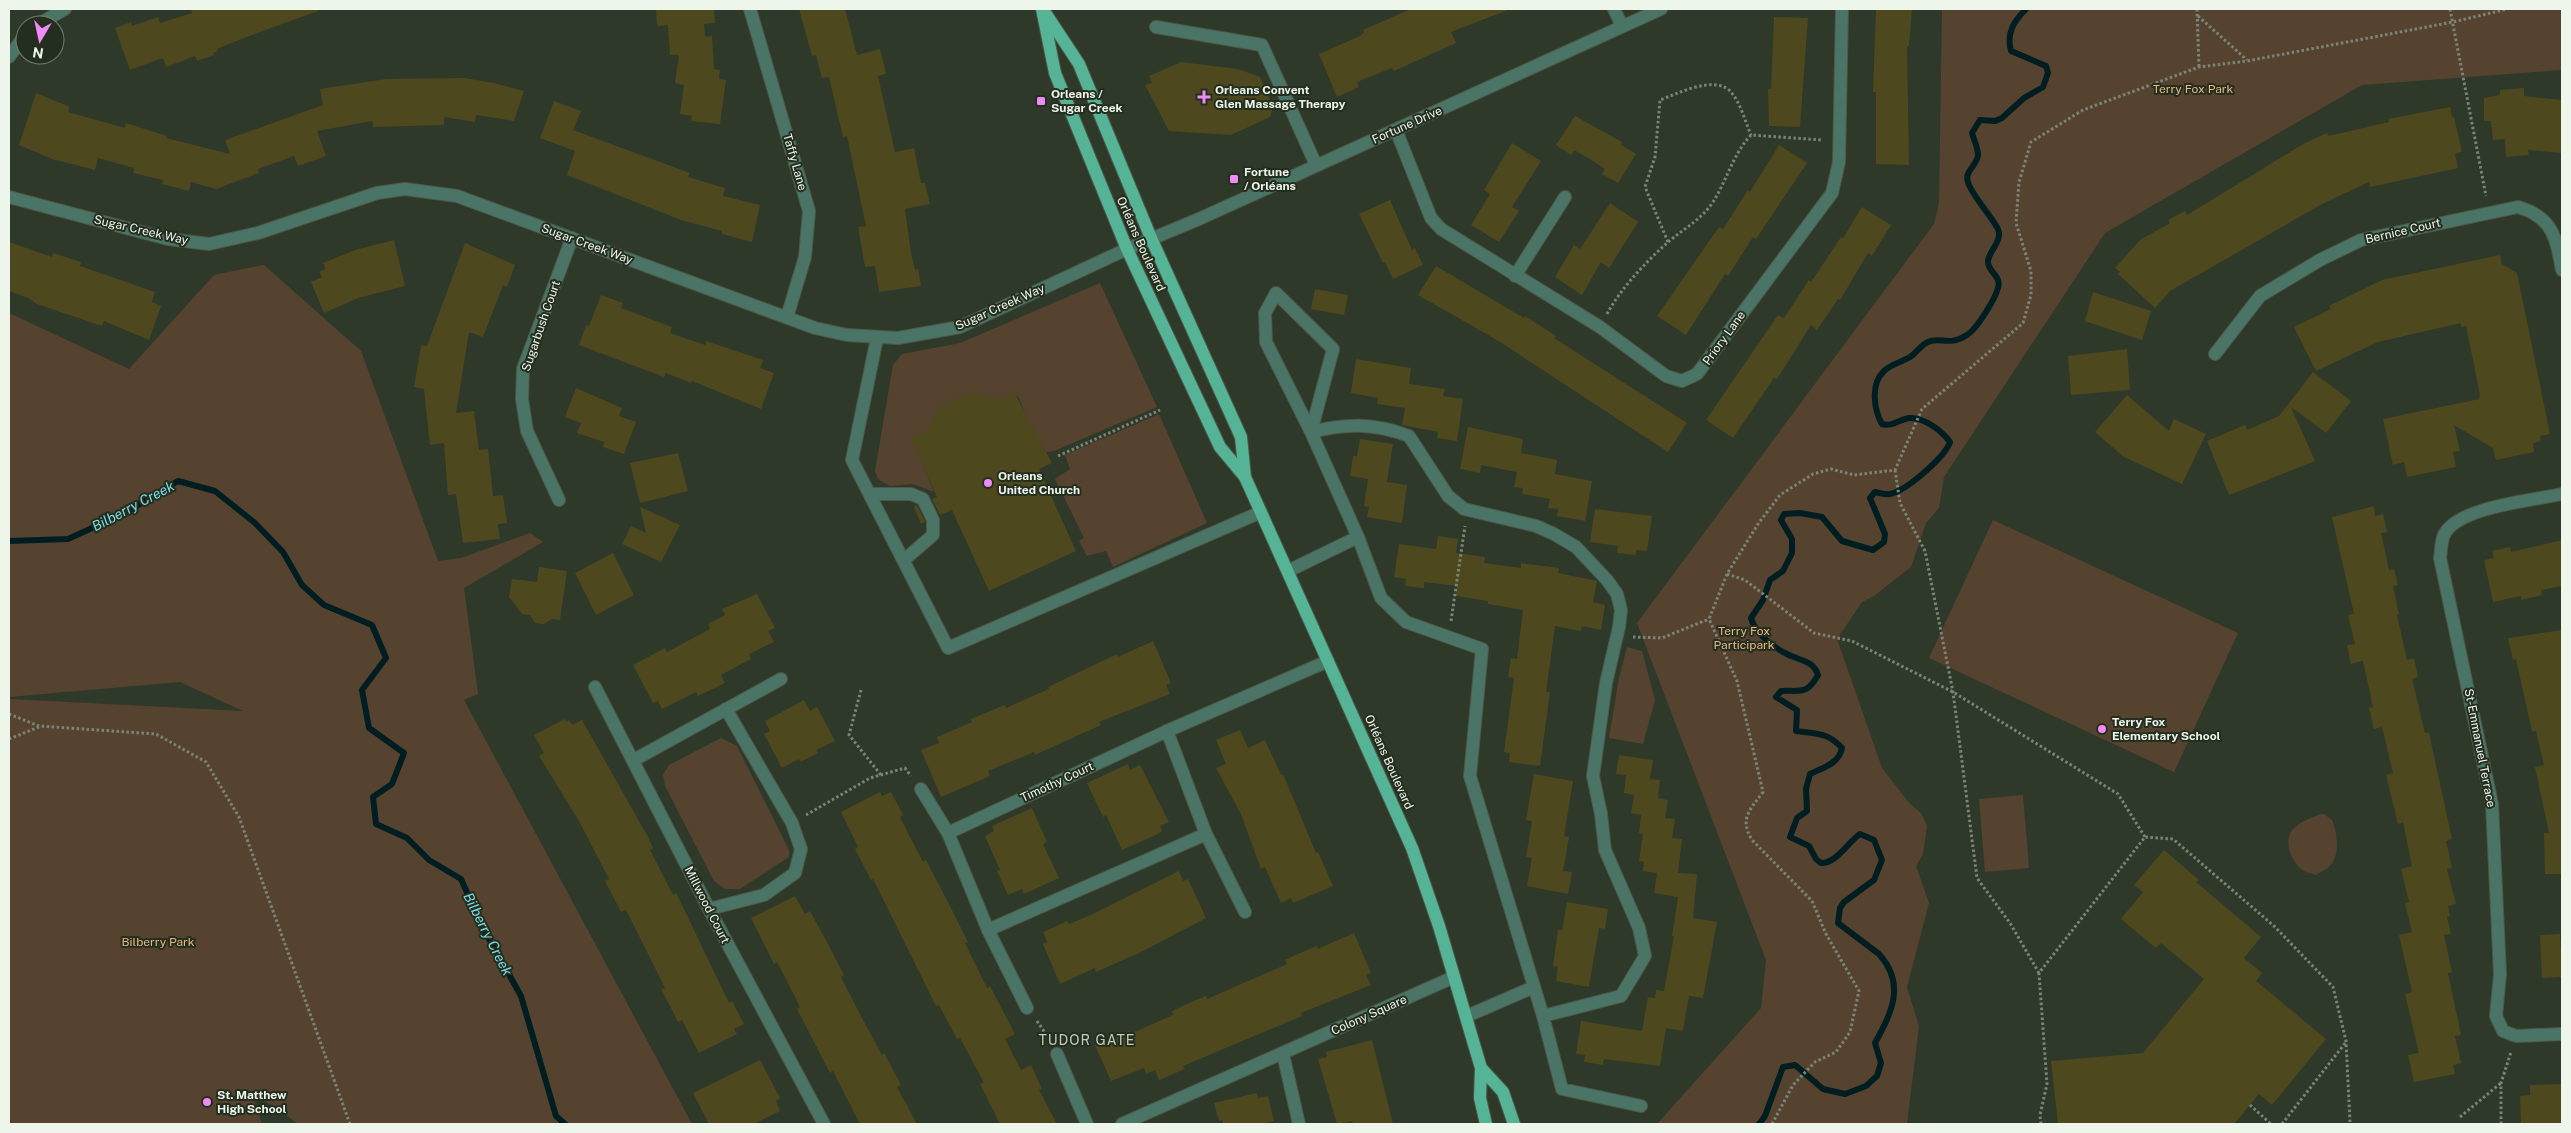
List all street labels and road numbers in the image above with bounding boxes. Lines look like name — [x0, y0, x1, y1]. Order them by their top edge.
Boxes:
street label: Fortune Drive — [1370, 103, 1444, 147]
street label: Taffy Lane — [780, 132, 810, 192]
street label: Orléans Boulevard — [1114, 194, 1168, 294]
street label: Sugar Creek Way — [93, 212, 190, 248]
street label: Bernice Court — [2364, 215, 2442, 246]
street label: Sugar Creek Way — [539, 221, 635, 267]
street label: Sugarbush Court — [519, 279, 563, 373]
street label: Sugar Creek Way — [953, 281, 1047, 333]
street label: Priory Lane — [1700, 308, 1748, 368]
street label: St-Emmanuel Terrace — [2462, 687, 2498, 809]
street label: Orléans Boulevard — [1362, 712, 1416, 812]
street label: Timothy Court — [1018, 759, 1096, 805]
street label: Millwood Court — [682, 864, 733, 946]
street label: Colony Square — [1329, 992, 1409, 1038]

